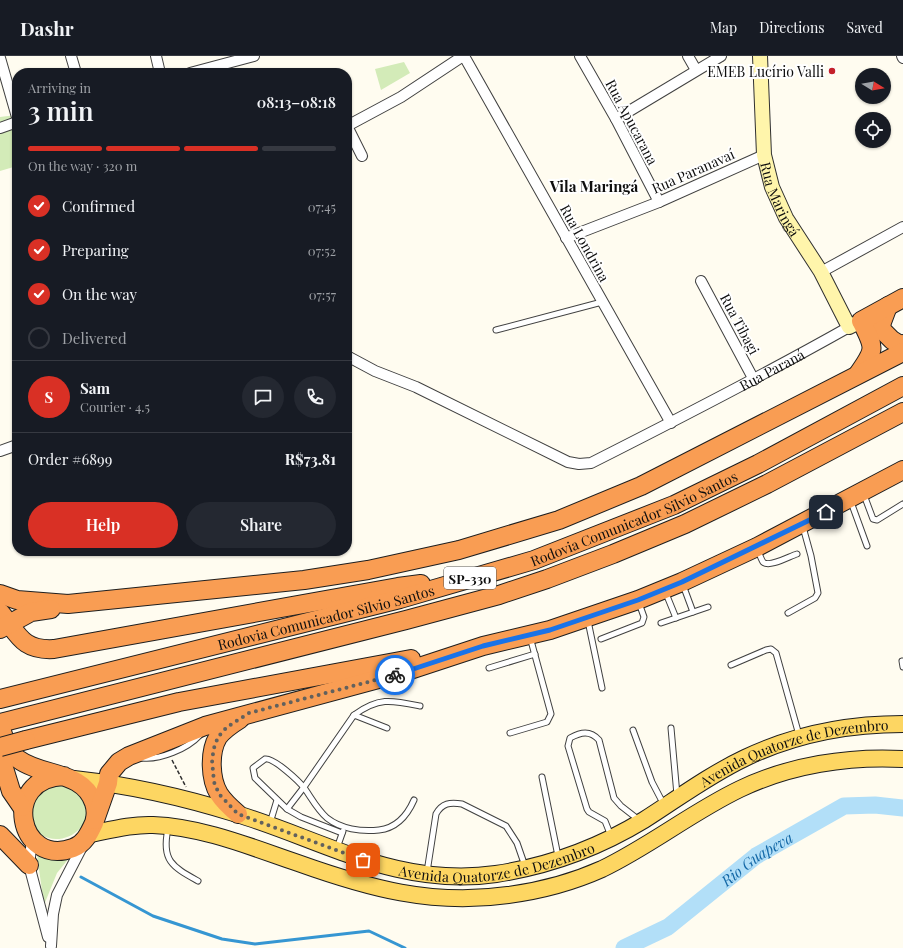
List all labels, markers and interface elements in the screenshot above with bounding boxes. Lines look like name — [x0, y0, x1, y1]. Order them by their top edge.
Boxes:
text: Dashr — [20, 15, 74, 41]
text: Map — [710, 18, 737, 37]
text: Directions — [759, 18, 825, 37]
text: Saved — [847, 18, 883, 37]
place label: EMEB Lucírio Valli — [707, 62, 824, 81]
marker: EMEB Lucírio Valli — [827, 66, 837, 76]
north arrow — [855, 68, 891, 104]
map controls — [855, 68, 891, 148]
street label: Rua Apucarana — [601, 76, 663, 168]
text: Arriving in — [28, 79, 91, 96]
text: 08:13–08:18 — [257, 92, 336, 112]
text: 3 min — [28, 93, 94, 128]
button: locate — [855, 112, 891, 148]
street label: Rua Paranavaí — [649, 144, 737, 198]
text: On the way · 320 m — [28, 157, 137, 174]
street label: Rua Maringá — [757, 160, 805, 240]
district label: Vila Maringá — [549, 176, 638, 196]
icon: check — [28, 195, 50, 217]
text: Confirmed — [62, 196, 135, 216]
text: 07:45 — [308, 198, 336, 215]
street label: Rua Londrina — [556, 201, 614, 285]
icon: check — [28, 239, 50, 261]
text: Preparing — [62, 240, 129, 260]
text: 07:52 — [308, 242, 336, 259]
icon: check — [28, 283, 50, 305]
text: On the way — [62, 284, 137, 304]
text: 07:57 — [309, 286, 336, 303]
street label: Rua Tibagi — [716, 290, 764, 358]
text: Delivered — [62, 328, 127, 348]
street label: Rua Paraná — [736, 344, 808, 395]
button: chat — [242, 376, 284, 418]
button: phone — [294, 376, 336, 418]
text: Sam — [80, 378, 110, 398]
text: S — [45, 387, 53, 407]
text: Courier · 4.5 — [80, 398, 150, 415]
text: Order #6899 — [28, 449, 112, 469]
text: R$73.81 — [285, 449, 336, 469]
street label: Rodovia Comunicador Silvio Santos — [527, 466, 740, 570]
pin — [809, 495, 843, 529]
icon: home — [815, 501, 837, 523]
button: Help — [28, 502, 178, 548]
button: Share — [186, 502, 336, 548]
road number: SP-330 — [444, 567, 496, 589]
street label: Rodovia Comunicador Silvio Santos — [216, 580, 436, 654]
courier — [375, 655, 415, 695]
icon: bike — [384, 664, 406, 686]
street label: Avenida Quatorze de Dezembro — [695, 715, 889, 791]
water label: Rio Guapeva — [716, 827, 796, 891]
street label: Avenida Quatorze de Dezembro — [396, 837, 597, 886]
pin — [346, 843, 380, 877]
icon: bag — [352, 849, 374, 871]

